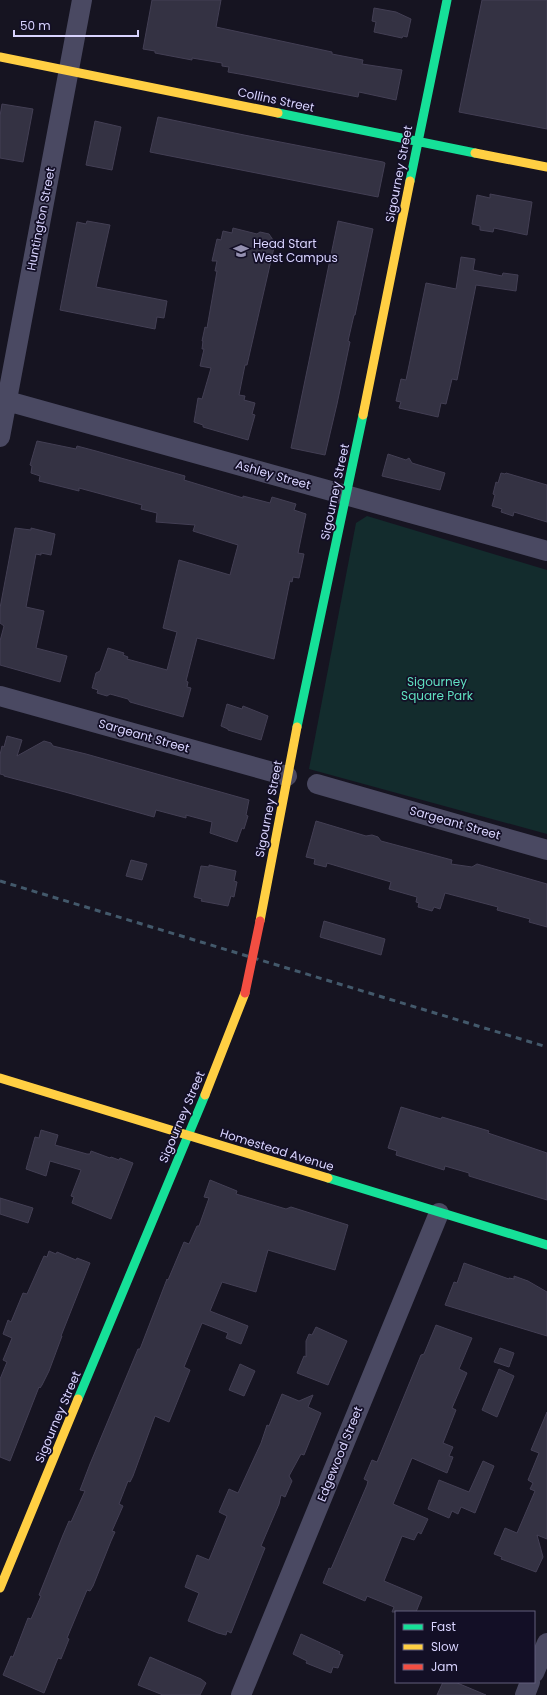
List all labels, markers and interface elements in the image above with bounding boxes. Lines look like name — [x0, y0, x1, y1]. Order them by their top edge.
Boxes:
scale bar — [14, 12, 138, 38]
text: 50 m — [20, 17, 51, 34]
street label: Collins Street — [236, 83, 316, 116]
street label: Sigourney Street — [381, 124, 416, 224]
street label: Huntington Street — [22, 166, 59, 272]
place label: Head Start West Campus — [253, 235, 338, 266]
school or university icon: Head Start West Campus — [232, 242, 250, 260]
street label: Sigourney Street — [316, 442, 353, 542]
street label: Ashley Street — [234, 456, 313, 493]
park label: Sigourney Square Park — [401, 673, 474, 704]
street label: Sargeant Street — [97, 714, 192, 757]
street label: Sigourney Street — [251, 759, 286, 859]
street label: Sargeant Street — [408, 801, 503, 844]
street label: Sigourney Street — [155, 1068, 209, 1165]
street label: Homestead Avenue — [218, 1124, 336, 1175]
street label: Sigourney Street — [31, 1368, 85, 1465]
street label: Edgewood Street — [313, 1404, 366, 1504]
legend — [395, 1611, 535, 1683]
text: Fast — [431, 1618, 456, 1635]
text: Slow — [431, 1638, 459, 1655]
text: Jam — [431, 1658, 458, 1675]

